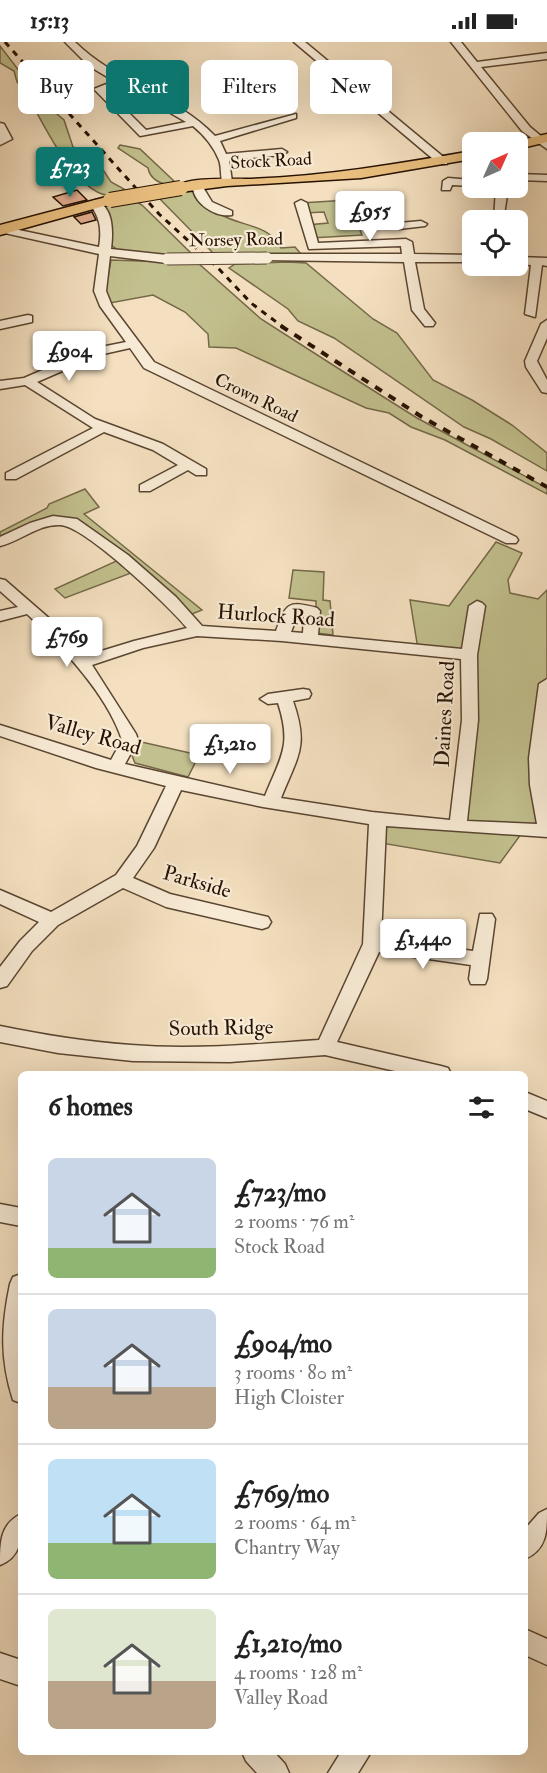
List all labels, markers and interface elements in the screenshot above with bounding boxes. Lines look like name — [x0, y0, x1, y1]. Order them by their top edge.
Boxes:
text: 15:13 — [30, 7, 69, 35]
chip: Buy — [18, 60, 94, 114]
chip: Rent — [106, 60, 189, 114]
chip: Filters — [201, 60, 298, 114]
chip: New — [310, 60, 392, 114]
north arrow — [462, 132, 528, 198]
map controls — [462, 132, 528, 276]
pin: £723 — [34, 147, 106, 198]
street label: Stock Road — [230, 147, 313, 175]
text: £723 — [50, 154, 90, 179]
pin: £955 — [334, 191, 406, 242]
text: £955 — [349, 198, 391, 223]
button: locate — [462, 210, 528, 276]
street label: Norsey Road — [189, 228, 283, 252]
pin: £904 — [33, 331, 105, 382]
text: £904 — [47, 338, 91, 363]
street label: Crown Road — [211, 368, 302, 428]
street label: Hurlock Road — [216, 598, 336, 634]
pin: £769 — [31, 617, 103, 668]
text: £769 — [46, 624, 88, 649]
street label: Daines Road — [429, 659, 461, 768]
street label: Valley Road — [42, 708, 145, 762]
pin: £1,210 — [181, 724, 279, 775]
text: £1,210 — [204, 731, 256, 756]
street label: Parkside — [160, 859, 234, 905]
pin: £1,440 — [374, 919, 472, 970]
text: £1,440 — [394, 926, 452, 951]
street label: South Ridge — [168, 1014, 274, 1042]
text: 6 homes — [48, 1091, 133, 1123]
icon: filters — [465, 1091, 498, 1124]
text: £723/mo — [234, 1177, 326, 1209]
icon: home — [96, 1182, 168, 1254]
text: 2 rooms · 76 m² — [234, 1209, 354, 1234]
text: Stock Road — [234, 1234, 325, 1259]
text: £904/mo — [234, 1328, 332, 1360]
icon: home — [96, 1333, 168, 1405]
text: 3 rooms · 80 m² — [234, 1360, 352, 1385]
text: High Cloister — [234, 1385, 344, 1410]
text: £769/mo — [234, 1478, 329, 1510]
icon: home — [96, 1483, 168, 1555]
text: 2 rooms · 64 m² — [234, 1510, 356, 1535]
text: Chantry Way — [234, 1535, 340, 1560]
text: £1,210/mo — [234, 1628, 342, 1660]
icon: home — [96, 1633, 168, 1705]
text: 4 rooms · 128 m² — [234, 1660, 362, 1685]
text: Valley Road — [234, 1685, 328, 1710]

